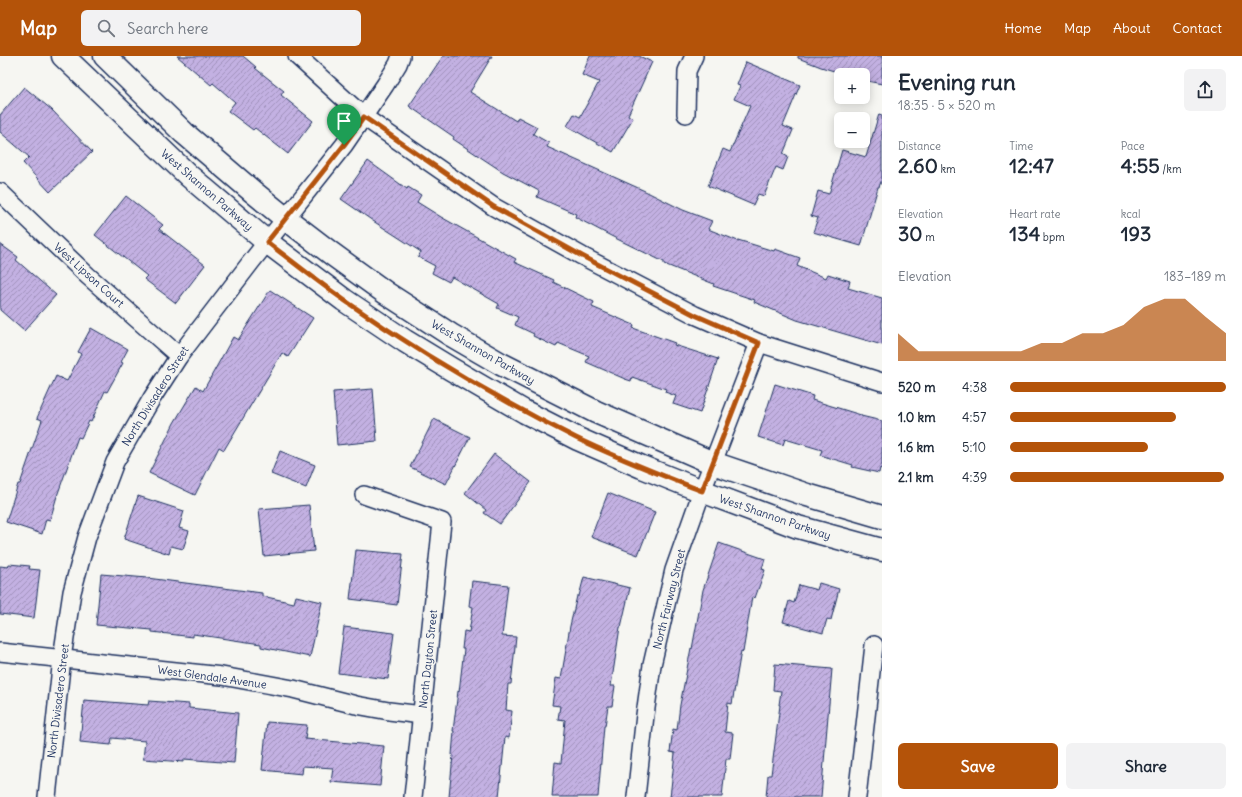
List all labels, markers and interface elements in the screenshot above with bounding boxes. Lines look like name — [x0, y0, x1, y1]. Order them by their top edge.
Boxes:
search box — [81, 10, 361, 46]
text: Map — [20, 16, 57, 40]
icon: search — [95, 17, 117, 39]
text: Search here — [127, 19, 208, 38]
text: Home — [1004, 19, 1042, 37]
text: Map — [1064, 19, 1091, 37]
text: About — [1113, 19, 1151, 37]
text: Contact — [1173, 19, 1222, 37]
map controls — [834, 68, 870, 148]
button: + — [834, 68, 870, 104]
text: Evening run — [898, 68, 1016, 96]
button: share — [1184, 69, 1226, 111]
text: 18:35 · 5 × 520 m — [898, 97, 995, 114]
pin — [327, 104, 361, 145]
icon: arrive — [333, 110, 355, 132]
button: − — [834, 112, 870, 148]
text: Distance — [898, 139, 941, 153]
text: Time — [1009, 139, 1033, 153]
text: Pace — [1121, 139, 1145, 153]
street label: West Shannon Parkway — [158, 146, 256, 234]
text: 2.60 — [898, 153, 938, 178]
text: 12:47 — [1009, 153, 1054, 178]
text: 4:55 — [1121, 153, 1160, 178]
text: km — [938, 162, 956, 176]
text: /km — [1160, 162, 1182, 176]
text: Elevation — [898, 207, 943, 221]
text: Heart rate — [1009, 207, 1060, 221]
text: kcal — [1121, 207, 1140, 221]
text: 30 — [898, 221, 923, 246]
text: 134 — [1009, 221, 1040, 246]
text: 193 — [1121, 221, 1151, 246]
text: m — [923, 230, 935, 244]
text: bpm — [1040, 230, 1065, 244]
street label: West Lipson Court — [51, 240, 127, 310]
text: Elevation — [898, 268, 951, 285]
text: 183–189 m — [1164, 268, 1226, 285]
street label: West Shannon Parkway — [429, 317, 537, 387]
street label: North Divisadero Street — [119, 343, 192, 448]
text: 520 m — [898, 379, 936, 396]
text: 4:38 — [962, 379, 987, 396]
text: 1.0 km — [898, 409, 936, 426]
text: 4:57 — [962, 409, 986, 426]
text: 1.6 km — [898, 439, 934, 456]
text: 5:10 — [962, 439, 986, 456]
text: 2.1 km — [898, 469, 934, 486]
text: 4:39 — [962, 469, 987, 486]
street label: West Shannon Parkway — [717, 491, 833, 543]
street label: North Fairway Street — [650, 547, 688, 651]
street label: North Dayton Street — [416, 609, 440, 709]
street label: North Divisadero Street — [44, 643, 72, 759]
street label: West Glendale Avenue — [156, 662, 268, 692]
button: Save — [898, 743, 1058, 789]
button: Share — [1066, 743, 1226, 789]

